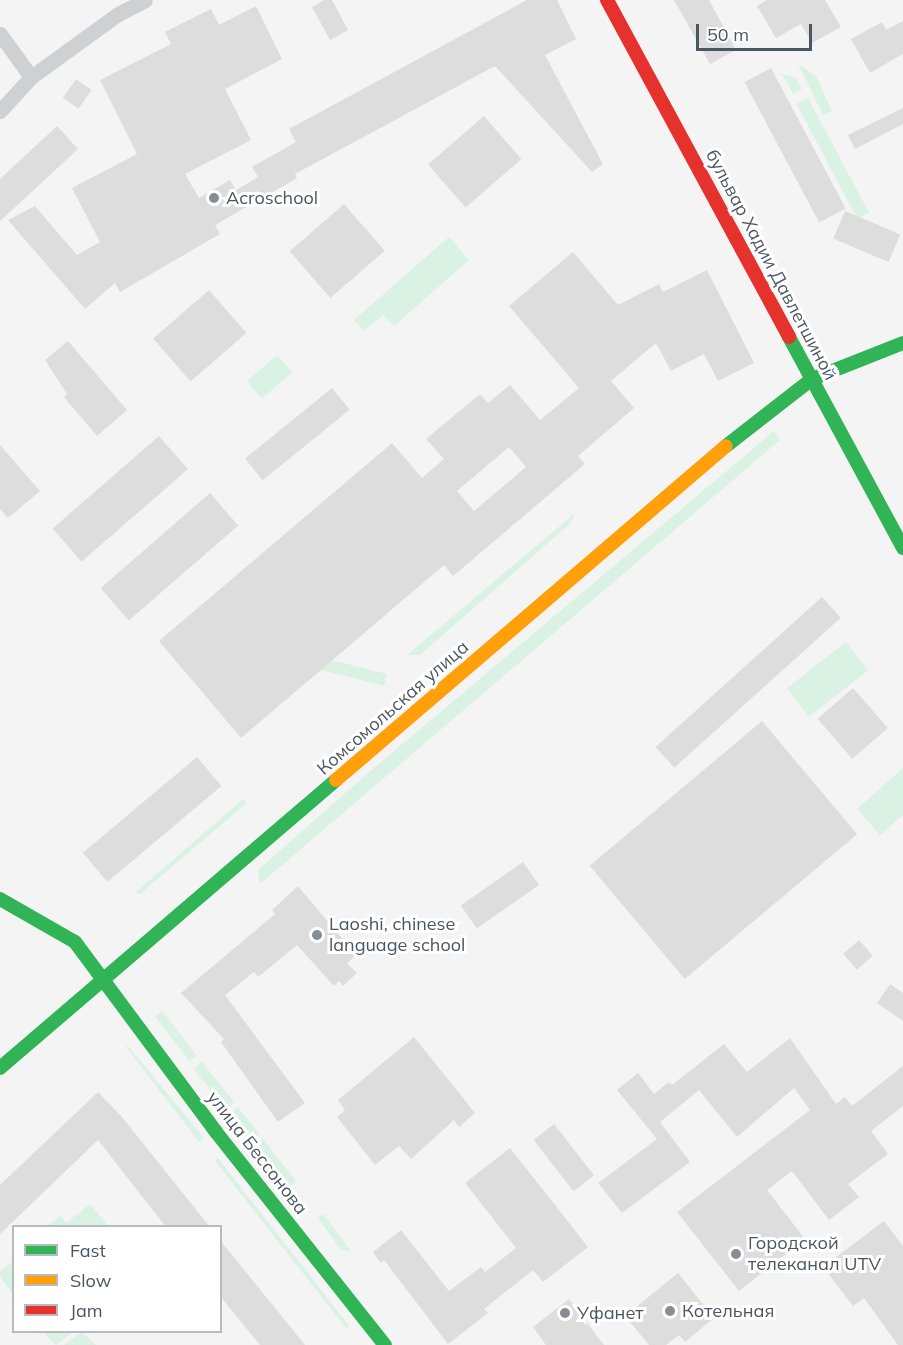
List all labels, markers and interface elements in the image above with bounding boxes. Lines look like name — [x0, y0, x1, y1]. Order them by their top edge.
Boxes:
scale bar — [699, 12, 814, 50]
text: 50 m — [707, 23, 749, 46]
street label: бульвар Хадии Давлетшиной — [701, 146, 841, 384]
place label: Acroschool — [226, 187, 318, 209]
marker: Acroschool — [207, 191, 221, 205]
street label: Комсомольская улица — [313, 636, 473, 780]
place label: Laoshi, chinese language school — [329, 914, 465, 956]
marker: Laoshi, chinese language school — [310, 928, 324, 942]
street label: улица Бессонова — [202, 1087, 312, 1219]
legend — [12, 1225, 222, 1333]
place label: Городской телеканал UTV — [748, 1233, 881, 1276]
text: Fast — [70, 1239, 106, 1262]
marker: Городской телеканал UTV — [729, 1247, 743, 1261]
text: Slow — [70, 1269, 111, 1292]
text: Jam — [70, 1299, 103, 1322]
place label: Котельная — [682, 1300, 774, 1322]
place label: Уфанет — [577, 1302, 644, 1324]
marker: Котельная — [663, 1304, 677, 1318]
marker: Уфанет — [558, 1306, 572, 1320]

